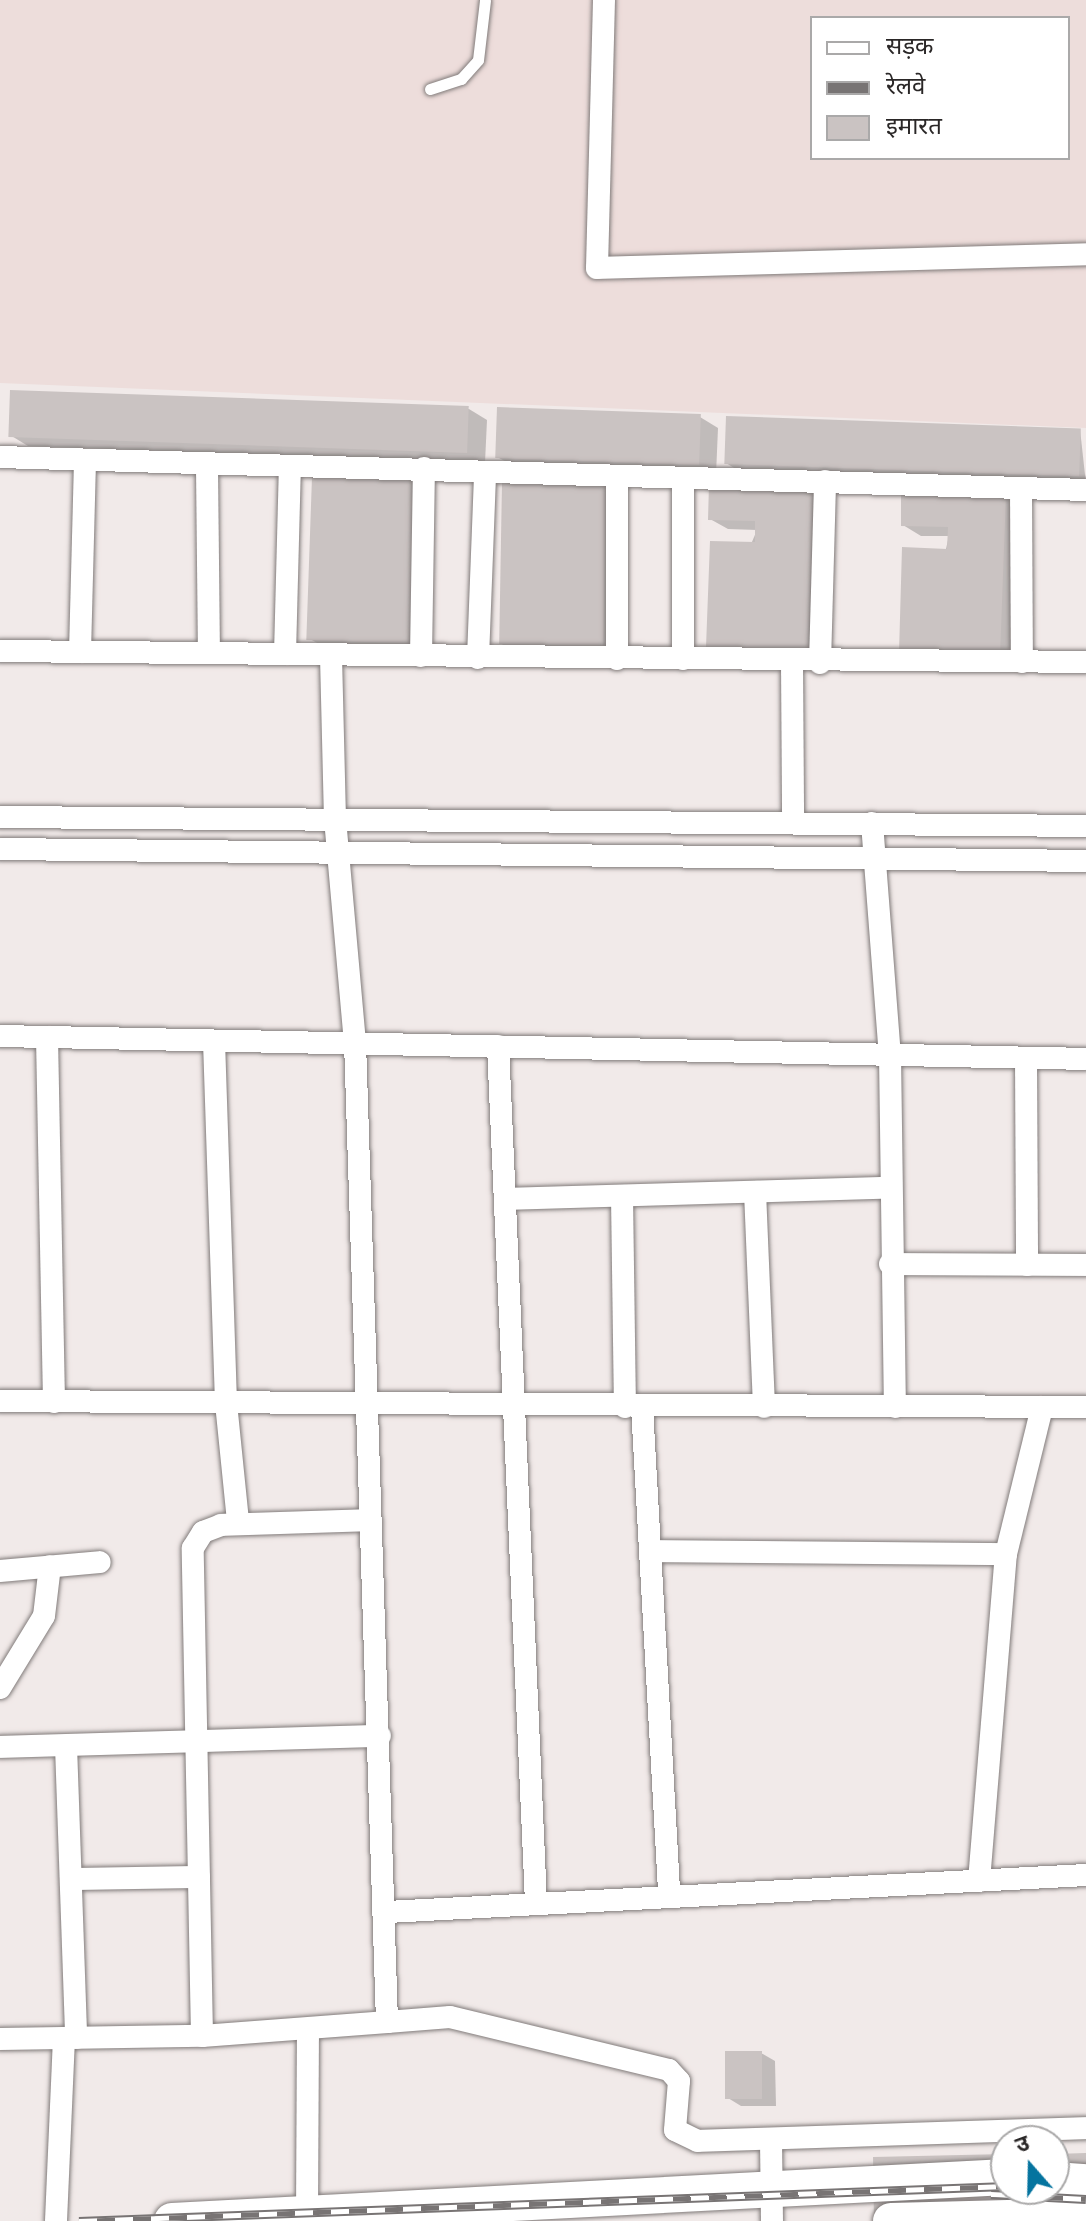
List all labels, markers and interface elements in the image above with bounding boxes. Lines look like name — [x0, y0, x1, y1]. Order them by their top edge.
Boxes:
legend — [810, 16, 1070, 160]
text: सड़क — [886, 32, 934, 60]
text: रेलवे — [886, 72, 925, 100]
text: इमारत — [886, 112, 942, 140]
north arrow — [990, 2125, 1070, 2205]
text: उ — [1012, 2129, 1033, 2159]

